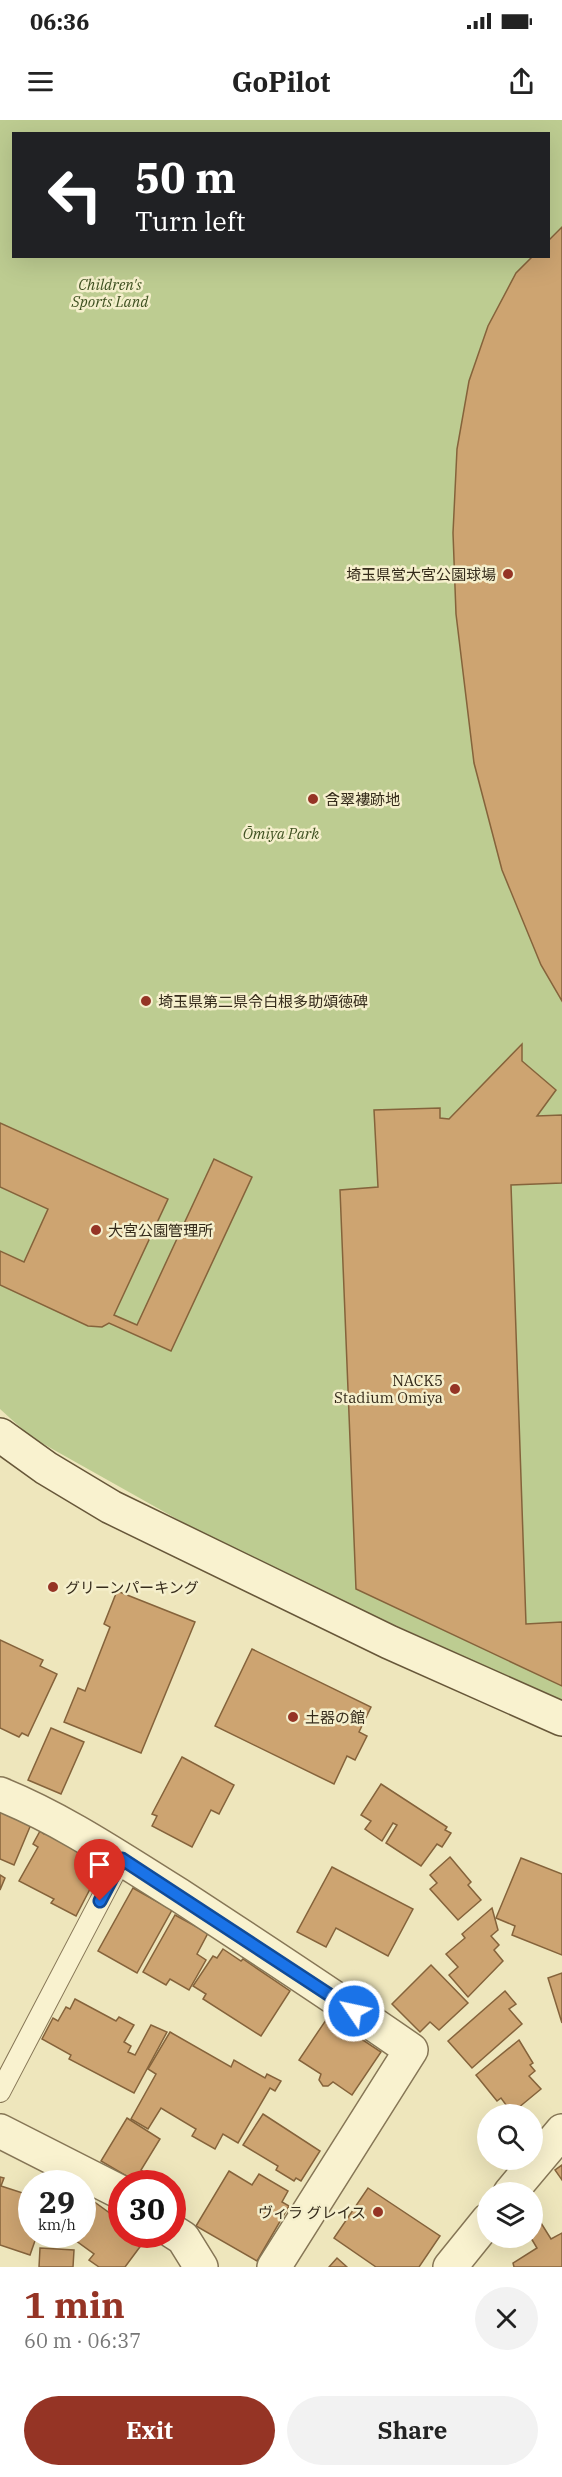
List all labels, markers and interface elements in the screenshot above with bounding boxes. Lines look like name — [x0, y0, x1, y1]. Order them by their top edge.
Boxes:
text: 06:36 — [30, 7, 89, 36]
text: GoPilot — [232, 64, 330, 99]
icon: menu — [24, 65, 57, 98]
icon: share — [505, 65, 538, 98]
text: 50 m — [135, 150, 236, 205]
icon: left — [36, 156, 114, 234]
text: Turn left — [135, 203, 246, 238]
park label: Children's Sports Land — [71, 275, 149, 311]
place label: 埼玉県営大宮公園球場 — [346, 565, 496, 584]
marker: 埼玉県営大宮公園球場 — [501, 567, 515, 581]
place label: 含翠褸跡地 — [325, 790, 400, 809]
marker: 含翠褸跡地 — [306, 792, 320, 806]
park label: Ōmiya Park — [243, 824, 319, 843]
place label: 埼玉県第二県令白根多助頌徳碑 — [158, 992, 368, 1011]
marker: 埼玉県第二県令白根多助頌徳碑 — [139, 994, 153, 1008]
place label: 大宮公園管理所 — [108, 1221, 213, 1240]
marker: 大宮公園管理所 — [89, 1223, 103, 1237]
place label: NACK5 Stadium Omiya — [334, 1371, 443, 1407]
marker: NACK5 Stadium Omiya — [448, 1382, 462, 1396]
place label: グリーンパーキング — [65, 1578, 199, 1597]
marker: グリーンパーキング — [46, 1580, 60, 1594]
place label: 土器の館 — [305, 1708, 365, 1727]
marker: 土器の館 — [286, 1710, 300, 1724]
pin — [74, 1839, 125, 1901]
icon: arrive — [83, 1848, 116, 1881]
position arrow — [322, 1979, 386, 2043]
map controls — [477, 2104, 543, 2248]
button: search — [477, 2104, 543, 2170]
speed limit sign: 30 — [108, 2170, 186, 2248]
text: 29 — [39, 2182, 75, 2221]
button: layers — [477, 2182, 543, 2248]
place label: ヴィラ グレイス — [258, 2203, 366, 2222]
marker: ヴィラ グレイス — [371, 2205, 385, 2219]
text: km/h — [38, 2215, 76, 2234]
text: 1 min — [24, 2281, 125, 2328]
button: close — [475, 2287, 538, 2350]
text: 60 m · 06:37 — [24, 2327, 141, 2354]
button: Exit — [24, 2396, 275, 2465]
button: Share — [287, 2396, 538, 2465]

